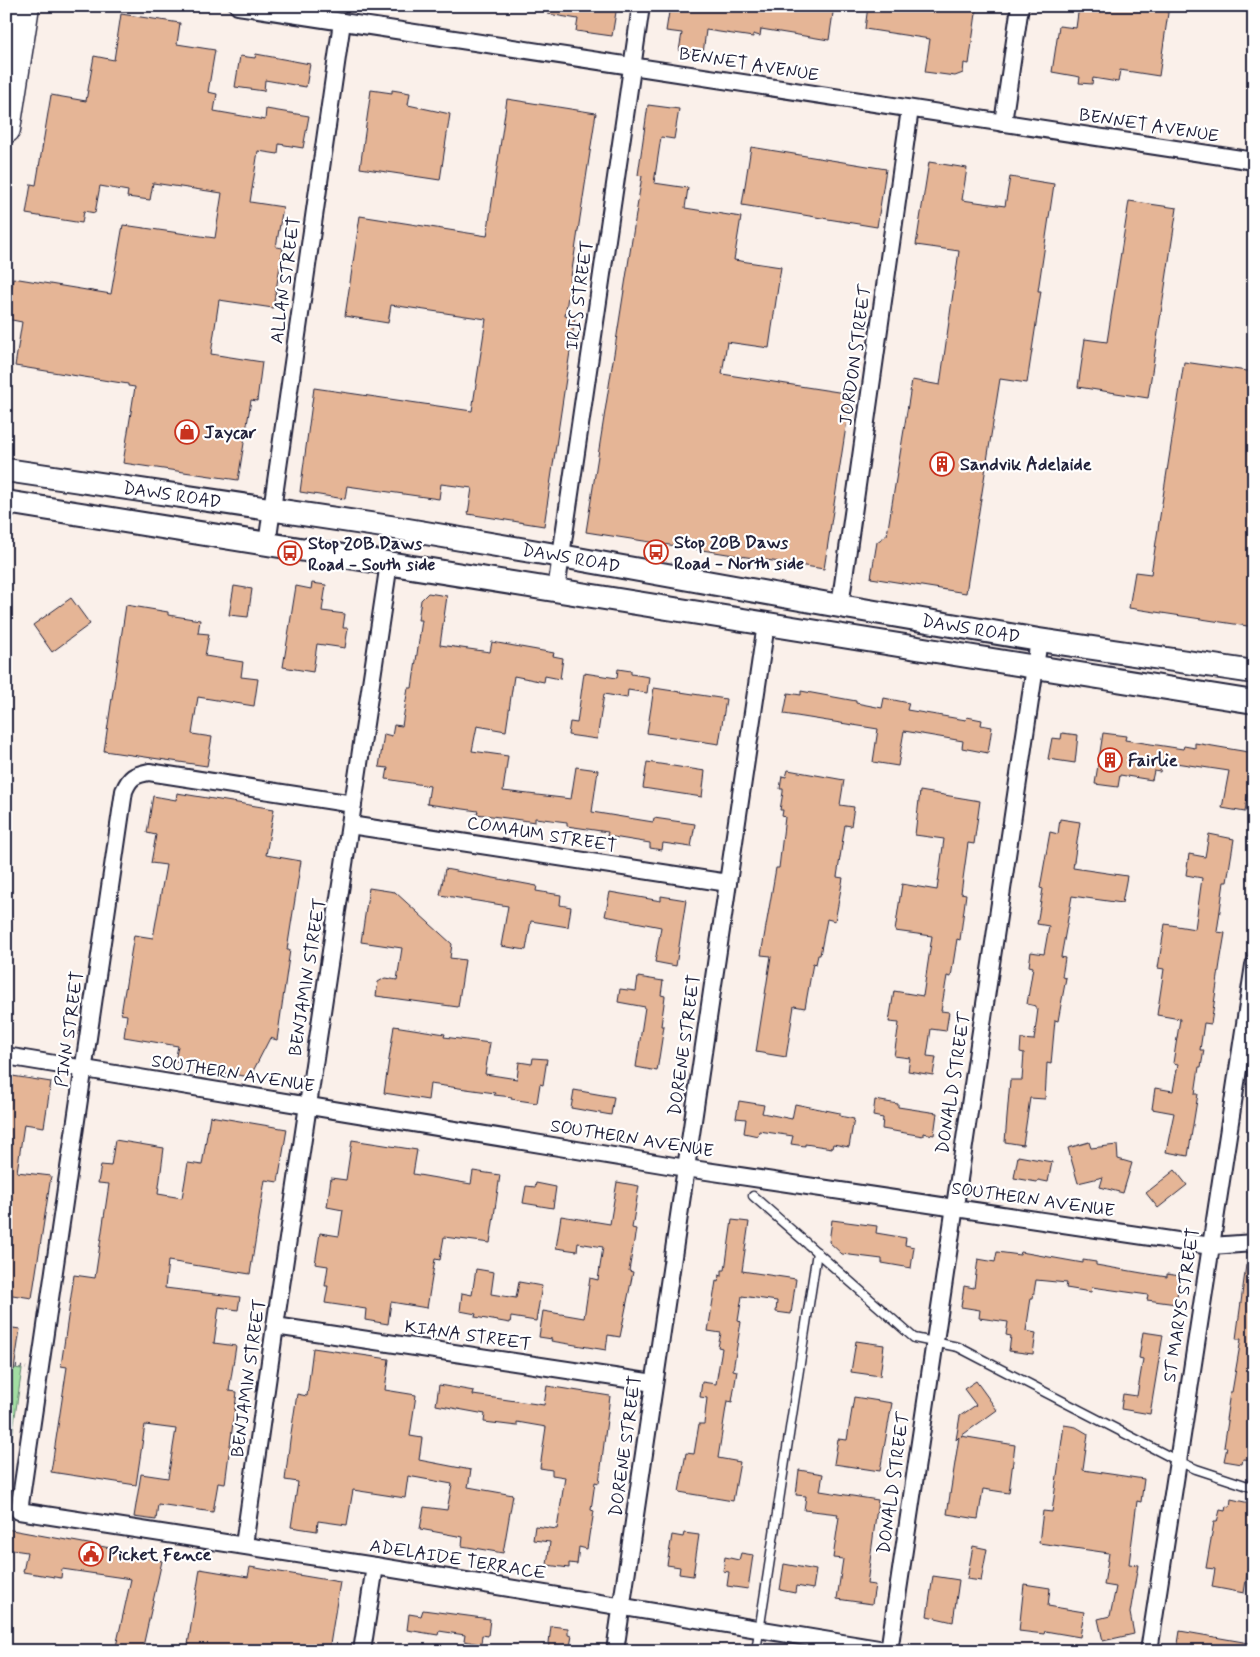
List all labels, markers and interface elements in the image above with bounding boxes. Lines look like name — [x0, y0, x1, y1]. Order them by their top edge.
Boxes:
street label: BENNET AVENUE — [677, 42, 820, 88]
street label: BENNET AVENUE — [1077, 103, 1220, 149]
street label: ALLAN STREET — [265, 215, 307, 345]
street label: IRIS STREET — [560, 239, 600, 351]
street label: JORDON STREET — [834, 283, 878, 427]
shop icon: Jaycar — [174, 419, 200, 445]
place label: Jaycar — [204, 421, 257, 445]
building icon: Sandvik Adelaide — [929, 451, 955, 477]
place label: Sandvik Adelaide — [960, 453, 1092, 477]
street label: DAWS ROAD — [121, 476, 223, 515]
place label: Stop 20B Daws Road - North side — [674, 531, 804, 576]
place label: Stop 20B Daws Road - South side — [308, 532, 435, 577]
street label: DAWS ROAD — [520, 539, 622, 579]
bus stop icon: Stop 20B Daws Road - North side — [643, 539, 669, 565]
bus stop icon: Stop 20B Daws Road - South side — [277, 540, 303, 566]
street label: DAWS ROAD — [920, 609, 1022, 650]
building icon: Fairlie — [1097, 747, 1123, 773]
place label: Fairlie — [1128, 749, 1178, 773]
street label: COMAUM STREET — [465, 811, 619, 859]
street label: BENJAMIN STREET — [284, 896, 332, 1058]
street label: PINN STREET — [50, 970, 90, 1089]
street label: DORENE STREET — [663, 973, 707, 1117]
street label: DONALD STREET — [931, 1010, 977, 1156]
street label: SOUTHERN AVENUE — [150, 1049, 316, 1099]
street label: SOUTHERN AVENUE — [549, 1114, 715, 1164]
street label: SOUTHERN AVENUE — [950, 1177, 1116, 1223]
street label: ST MARYS STREET — [1158, 1226, 1206, 1384]
street label: BENJAMIN STREET — [226, 1297, 272, 1459]
street label: KIANA STREET — [403, 1315, 533, 1357]
street label: DORENE STREET — [604, 1374, 648, 1518]
street label: DONALD STREET — [872, 1410, 916, 1556]
street label: ADELAIDE TERRACE — [368, 1534, 548, 1586]
public building icon: Picket Fence — [78, 1541, 104, 1567]
place label: Picket Fence — [108, 1543, 212, 1567]

